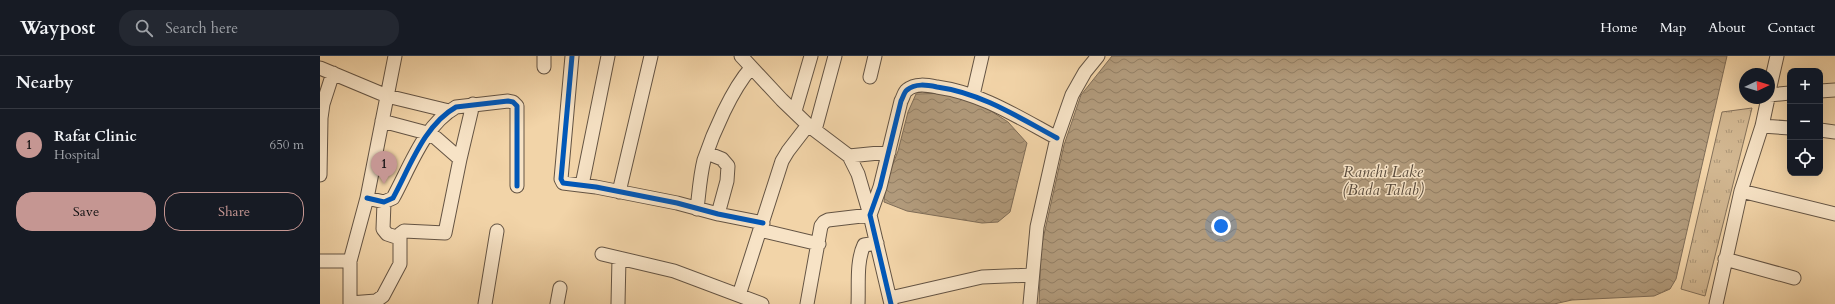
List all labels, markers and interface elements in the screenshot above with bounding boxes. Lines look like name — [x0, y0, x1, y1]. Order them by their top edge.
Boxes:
search box — [119, 10, 399, 46]
text: Waypost — [20, 15, 95, 41]
icon: search — [133, 17, 155, 39]
text: Search here — [165, 18, 238, 38]
text: Home — [1600, 18, 1638, 37]
text: Map — [1660, 18, 1686, 37]
text: About — [1708, 18, 1745, 37]
text: Contact — [1767, 18, 1815, 37]
north arrow — [1739, 68, 1775, 104]
map controls — [1787, 68, 1823, 176]
button: + — [1787, 68, 1823, 104]
text: Nearby — [16, 71, 73, 94]
button: − — [1787, 104, 1823, 140]
text: Rafat Clinic — [54, 126, 137, 146]
text: 1 — [26, 136, 32, 154]
text: 650 m — [270, 136, 304, 154]
button: locate — [1787, 140, 1823, 176]
text: Hospital — [54, 146, 100, 164]
pin: 1 — [371, 151, 397, 184]
water label: Ranchi Lake (Bada Talab) — [1342, 161, 1424, 201]
button: Save — [16, 192, 156, 231]
button: Share — [164, 192, 304, 231]
your location — [1211, 216, 1231, 236]

